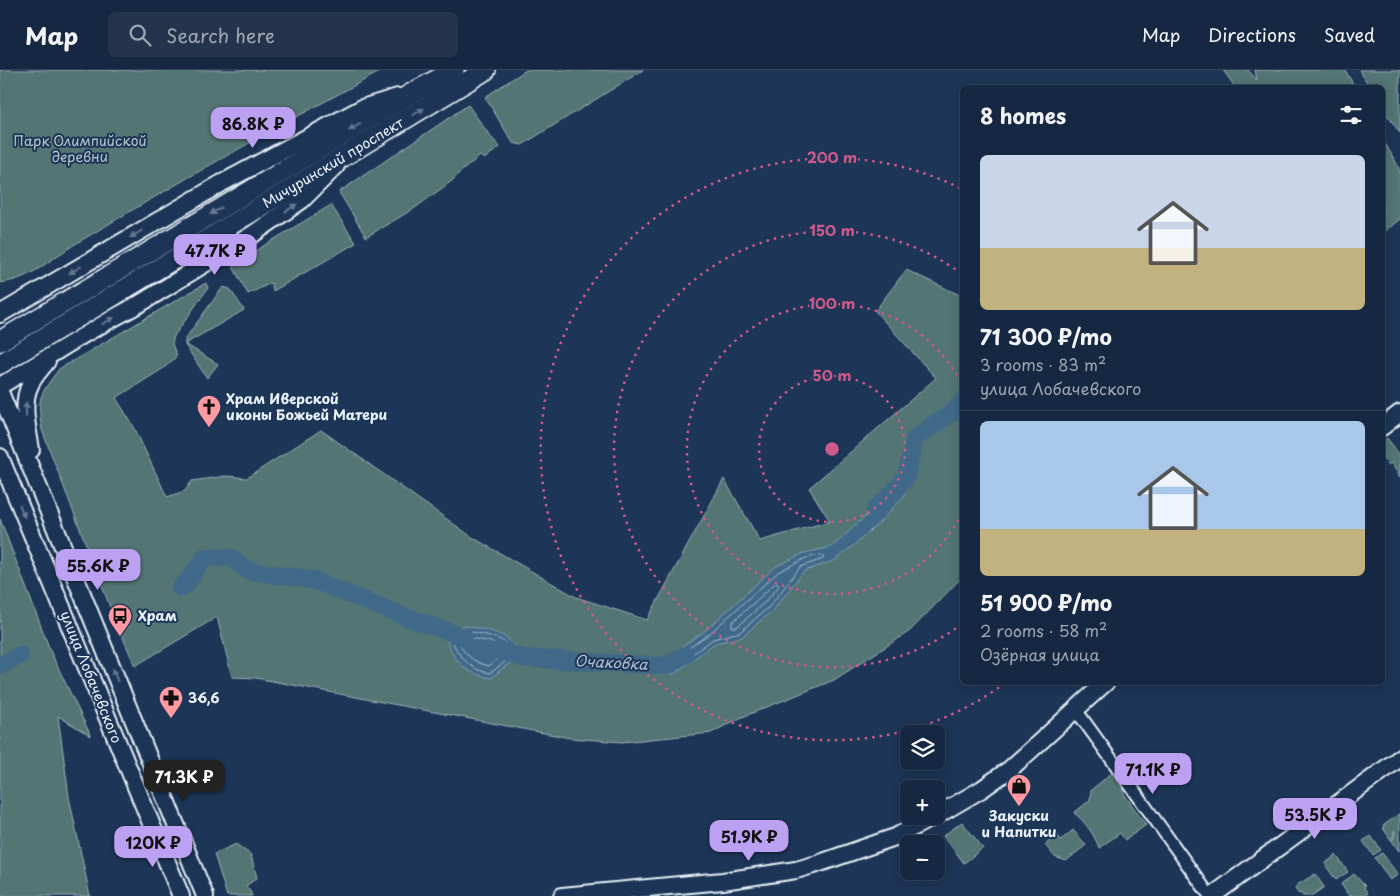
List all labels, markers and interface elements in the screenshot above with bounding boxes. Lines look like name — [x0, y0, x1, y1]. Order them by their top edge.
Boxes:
search box — [108, 12, 458, 57]
text: Map — [25, 17, 78, 53]
icon: search — [126, 21, 154, 49]
text: Search here — [166, 21, 275, 49]
text: Map — [1142, 21, 1180, 48]
text: Directions — [1208, 21, 1296, 48]
text: Saved — [1324, 21, 1375, 48]
text: 8 homes — [980, 99, 1066, 131]
icon: filters — [1337, 101, 1365, 129]
pin: 86.8K ₽ — [207, 106, 299, 149]
one-way arrow — [411, 108, 424, 117]
text: 86.8K ₽ — [222, 111, 284, 135]
street label: Мичуринский проспект — [258, 112, 407, 213]
one-way arrow — [349, 122, 362, 131]
park label: Парк Олимпийской деревни — [13, 130, 147, 167]
text: 200 m — [807, 145, 857, 168]
icon: home — [1128, 188, 1218, 278]
one-way arrow — [284, 203, 298, 213]
one-way arrow — [210, 207, 223, 216]
text: 150 m — [809, 218, 855, 241]
one-way arrow — [129, 229, 142, 238]
pin: 47.7K ₽ — [169, 234, 261, 276]
text: 47.7K ₽ — [185, 238, 245, 262]
one-way arrow — [68, 265, 81, 274]
text: 100 m — [809, 291, 855, 314]
one-way arrow — [101, 317, 116, 325]
text: 71 300 ₽/mo — [980, 320, 1112, 352]
text: 3 rooms · 83 m² — [980, 352, 1106, 376]
text: 50 m — [813, 363, 851, 386]
text: улица Лобачевского — [980, 376, 1141, 400]
place label: Храм Иверской иконы Божьей Матери — [226, 388, 387, 425]
church icon: Храм Иверской иконы Божьей Матери — [196, 394, 222, 428]
one-way arrow — [22, 400, 30, 416]
centre of rings — [823, 440, 841, 458]
icon: home — [1128, 453, 1218, 543]
one-way arrow — [19, 504, 27, 518]
pin: 55.6K ₽ — [52, 548, 144, 591]
text: 55.6K ₽ — [66, 553, 130, 577]
text: 51 900 ₽/mo — [980, 586, 1112, 618]
bus stop icon: Храм — [107, 603, 133, 637]
place label: Храм — [138, 605, 177, 626]
street label: улица Лобачевского — [55, 607, 128, 746]
text: 2 rooms · 58 m² — [980, 618, 1107, 642]
text: Озёрная улица — [980, 642, 1099, 666]
water label: Очаковка — [574, 648, 649, 675]
one-way arrow — [111, 667, 119, 682]
pharmacy icon: 36,6 — [158, 685, 184, 719]
place label: 36,6 — [188, 687, 220, 708]
map controls — [900, 725, 945, 880]
button: layers — [900, 725, 945, 770]
pin: 71.1K ₽ — [1107, 752, 1199, 795]
text: 71.1K ₽ — [1126, 757, 1181, 781]
pin: 71.3K ₽ — [138, 760, 230, 802]
text: 71.3K ₽ — [155, 764, 213, 788]
shop icon: Закуски и Напитки — [1006, 773, 1032, 807]
button: + — [900, 780, 945, 825]
pin: 53.5K ₽ — [1269, 798, 1361, 840]
text: 53.5K ₽ — [1284, 802, 1346, 826]
place label: Закуски и Напитки — [981, 805, 1057, 842]
pin: 51.9K ₽ — [703, 820, 795, 862]
text: 51.9K ₽ — [720, 824, 778, 848]
pin: 120K ₽ — [112, 826, 194, 868]
text: 120K ₽ — [125, 830, 181, 854]
button: − — [900, 835, 945, 880]

